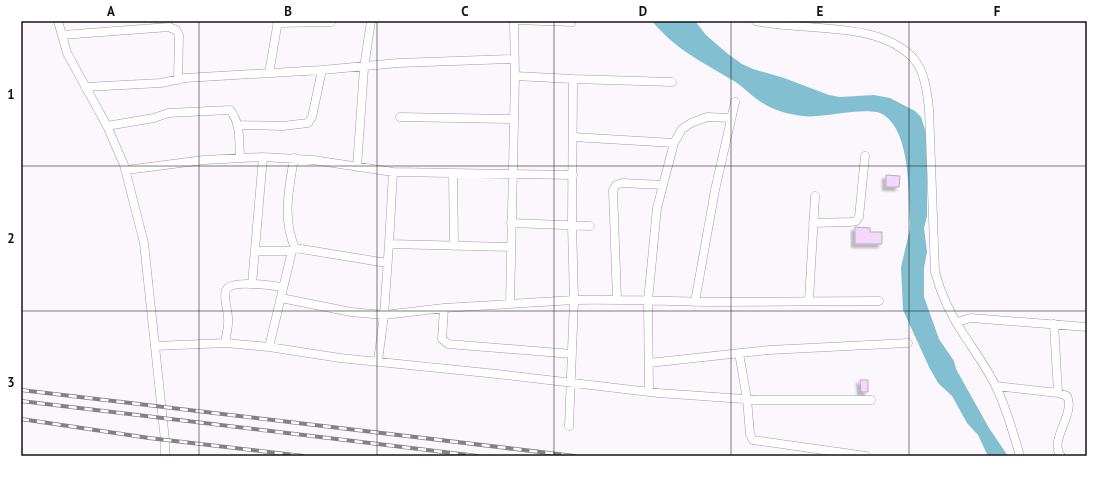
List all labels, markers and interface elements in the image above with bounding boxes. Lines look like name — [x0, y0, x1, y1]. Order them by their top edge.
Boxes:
text: A — [107, 3, 115, 20]
text: B — [284, 3, 292, 20]
text: C — [461, 3, 469, 20]
text: D — [639, 3, 647, 20]
text: E — [817, 3, 824, 20]
text: F — [994, 3, 1001, 20]
text: 1 — [7, 86, 15, 103]
text: 2 — [7, 230, 15, 247]
text: 3 — [7, 374, 15, 391]

